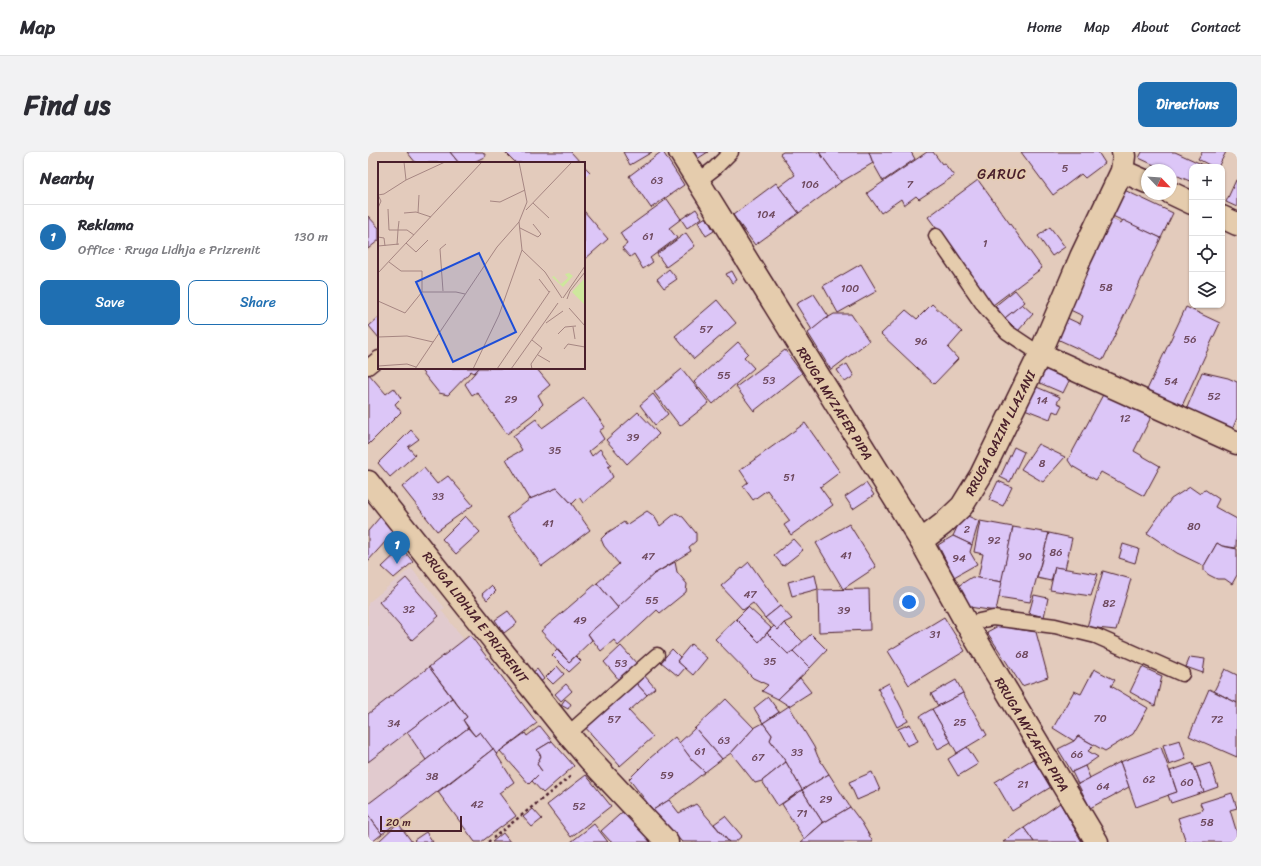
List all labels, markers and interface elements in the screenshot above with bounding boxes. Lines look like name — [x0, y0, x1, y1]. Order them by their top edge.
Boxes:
text: Map — [20, 11, 55, 44]
text: Home — [1027, 15, 1062, 40]
text: Map — [1084, 15, 1110, 40]
text: About — [1132, 15, 1169, 40]
text: Contact — [1191, 15, 1241, 40]
text: Find us — [24, 80, 111, 129]
button: Directions — [1138, 82, 1237, 127]
house number: 5 — [1062, 159, 1069, 178]
inset map — [378, 162, 585, 369]
district label: GARUC — [977, 162, 1027, 187]
text: Nearby — [40, 163, 94, 193]
north arrow — [1141, 164, 1177, 200]
map controls — [1189, 164, 1225, 308]
button: + — [1189, 164, 1225, 200]
house number: 63 — [651, 171, 663, 190]
house number: 106 — [801, 175, 819, 194]
house number: 7 — [907, 175, 914, 194]
button: − — [1189, 200, 1225, 236]
house number: 104 — [757, 205, 775, 224]
text: Reklama — [78, 212, 134, 238]
text: 1 — [50, 225, 56, 248]
text: 130 m — [294, 225, 328, 248]
house number: 61 — [643, 227, 654, 246]
house number: 1 — [983, 234, 988, 253]
button: locate — [1189, 236, 1225, 272]
text: Office · Rruga Lidhja e Prizrenit — [78, 238, 260, 261]
button: layers — [1189, 272, 1225, 308]
house number: 58 — [1099, 278, 1113, 297]
house number: 100 — [841, 279, 859, 298]
button: Save — [40, 280, 180, 325]
button: Share — [188, 280, 328, 325]
house number: 57 — [699, 320, 713, 339]
house number: 56 — [1184, 330, 1196, 349]
house number: 96 — [914, 332, 928, 351]
street label: RRUGA MYZAFER PIPA — [790, 342, 879, 465]
house number: 55 — [717, 366, 731, 385]
street label: RRUGA QAZIM LLAZANI — [959, 366, 1042, 500]
house number: 53 — [763, 371, 775, 390]
house number: 54 — [1164, 372, 1178, 391]
house number: 52 — [1207, 387, 1221, 406]
house number: 29 — [504, 390, 518, 409]
house number: 14 — [1036, 391, 1048, 410]
house number: 12 — [1119, 409, 1131, 428]
house number: 39 — [627, 428, 640, 447]
house number: 35 — [549, 441, 562, 460]
house number: 8 — [1039, 454, 1046, 473]
house number: 51 — [783, 468, 795, 487]
house number: 33 — [432, 487, 444, 506]
house number: 41 — [542, 514, 554, 533]
house number: 80 — [1187, 517, 1201, 536]
house number: 2 — [964, 520, 971, 539]
pin: 1 — [384, 531, 410, 564]
house number: 92 — [987, 531, 1001, 550]
house number: 86 — [1050, 543, 1062, 562]
street label: RRUGA LIDHJA E PRIZRENIT — [417, 546, 535, 689]
house number: 41 — [840, 546, 852, 565]
house number: 47 — [641, 547, 655, 566]
house number: 90 — [1018, 547, 1032, 566]
house number: 94 — [952, 549, 966, 568]
house number: 47 — [743, 585, 757, 604]
house number: 55 — [645, 591, 659, 610]
your location — [899, 592, 919, 612]
house number: 82 — [1103, 594, 1116, 613]
house number: 32 — [403, 600, 416, 619]
house number: 39 — [838, 601, 851, 620]
house number: 49 — [573, 611, 587, 630]
house number: 31 — [930, 625, 941, 644]
house number: 68 — [1016, 645, 1029, 664]
house number: 35 — [764, 652, 777, 671]
house number: 53 — [615, 654, 627, 673]
street label: RRUGA MYZAFER PIPA — [988, 672, 1075, 796]
house number: 70 — [1093, 709, 1107, 728]
house number: 57 — [607, 710, 621, 729]
house number: 72 — [1211, 710, 1224, 729]
house number: 25 — [953, 713, 967, 732]
house number: 34 — [388, 714, 401, 733]
house number: 63 — [718, 731, 730, 750]
house number: 61 — [695, 742, 706, 761]
house number: 33 — [791, 743, 803, 762]
house number: 66 — [1071, 745, 1083, 764]
house number: 67 — [752, 748, 765, 767]
house number: 59 — [660, 766, 674, 785]
house number: 38 — [426, 767, 439, 786]
house number: 62 — [1143, 770, 1156, 789]
house number: 60 — [1180, 773, 1194, 792]
house number: 21 — [1017, 775, 1029, 794]
house number: 64 — [1096, 777, 1110, 796]
house number: 29 — [819, 790, 833, 809]
house number: 42 — [470, 795, 484, 814]
house number: 52 — [572, 797, 586, 816]
house number: 71 — [797, 804, 808, 823]
text: 20 m — [386, 813, 411, 832]
house number: 58 — [1200, 813, 1214, 832]
scale bar — [380, 814, 462, 833]

